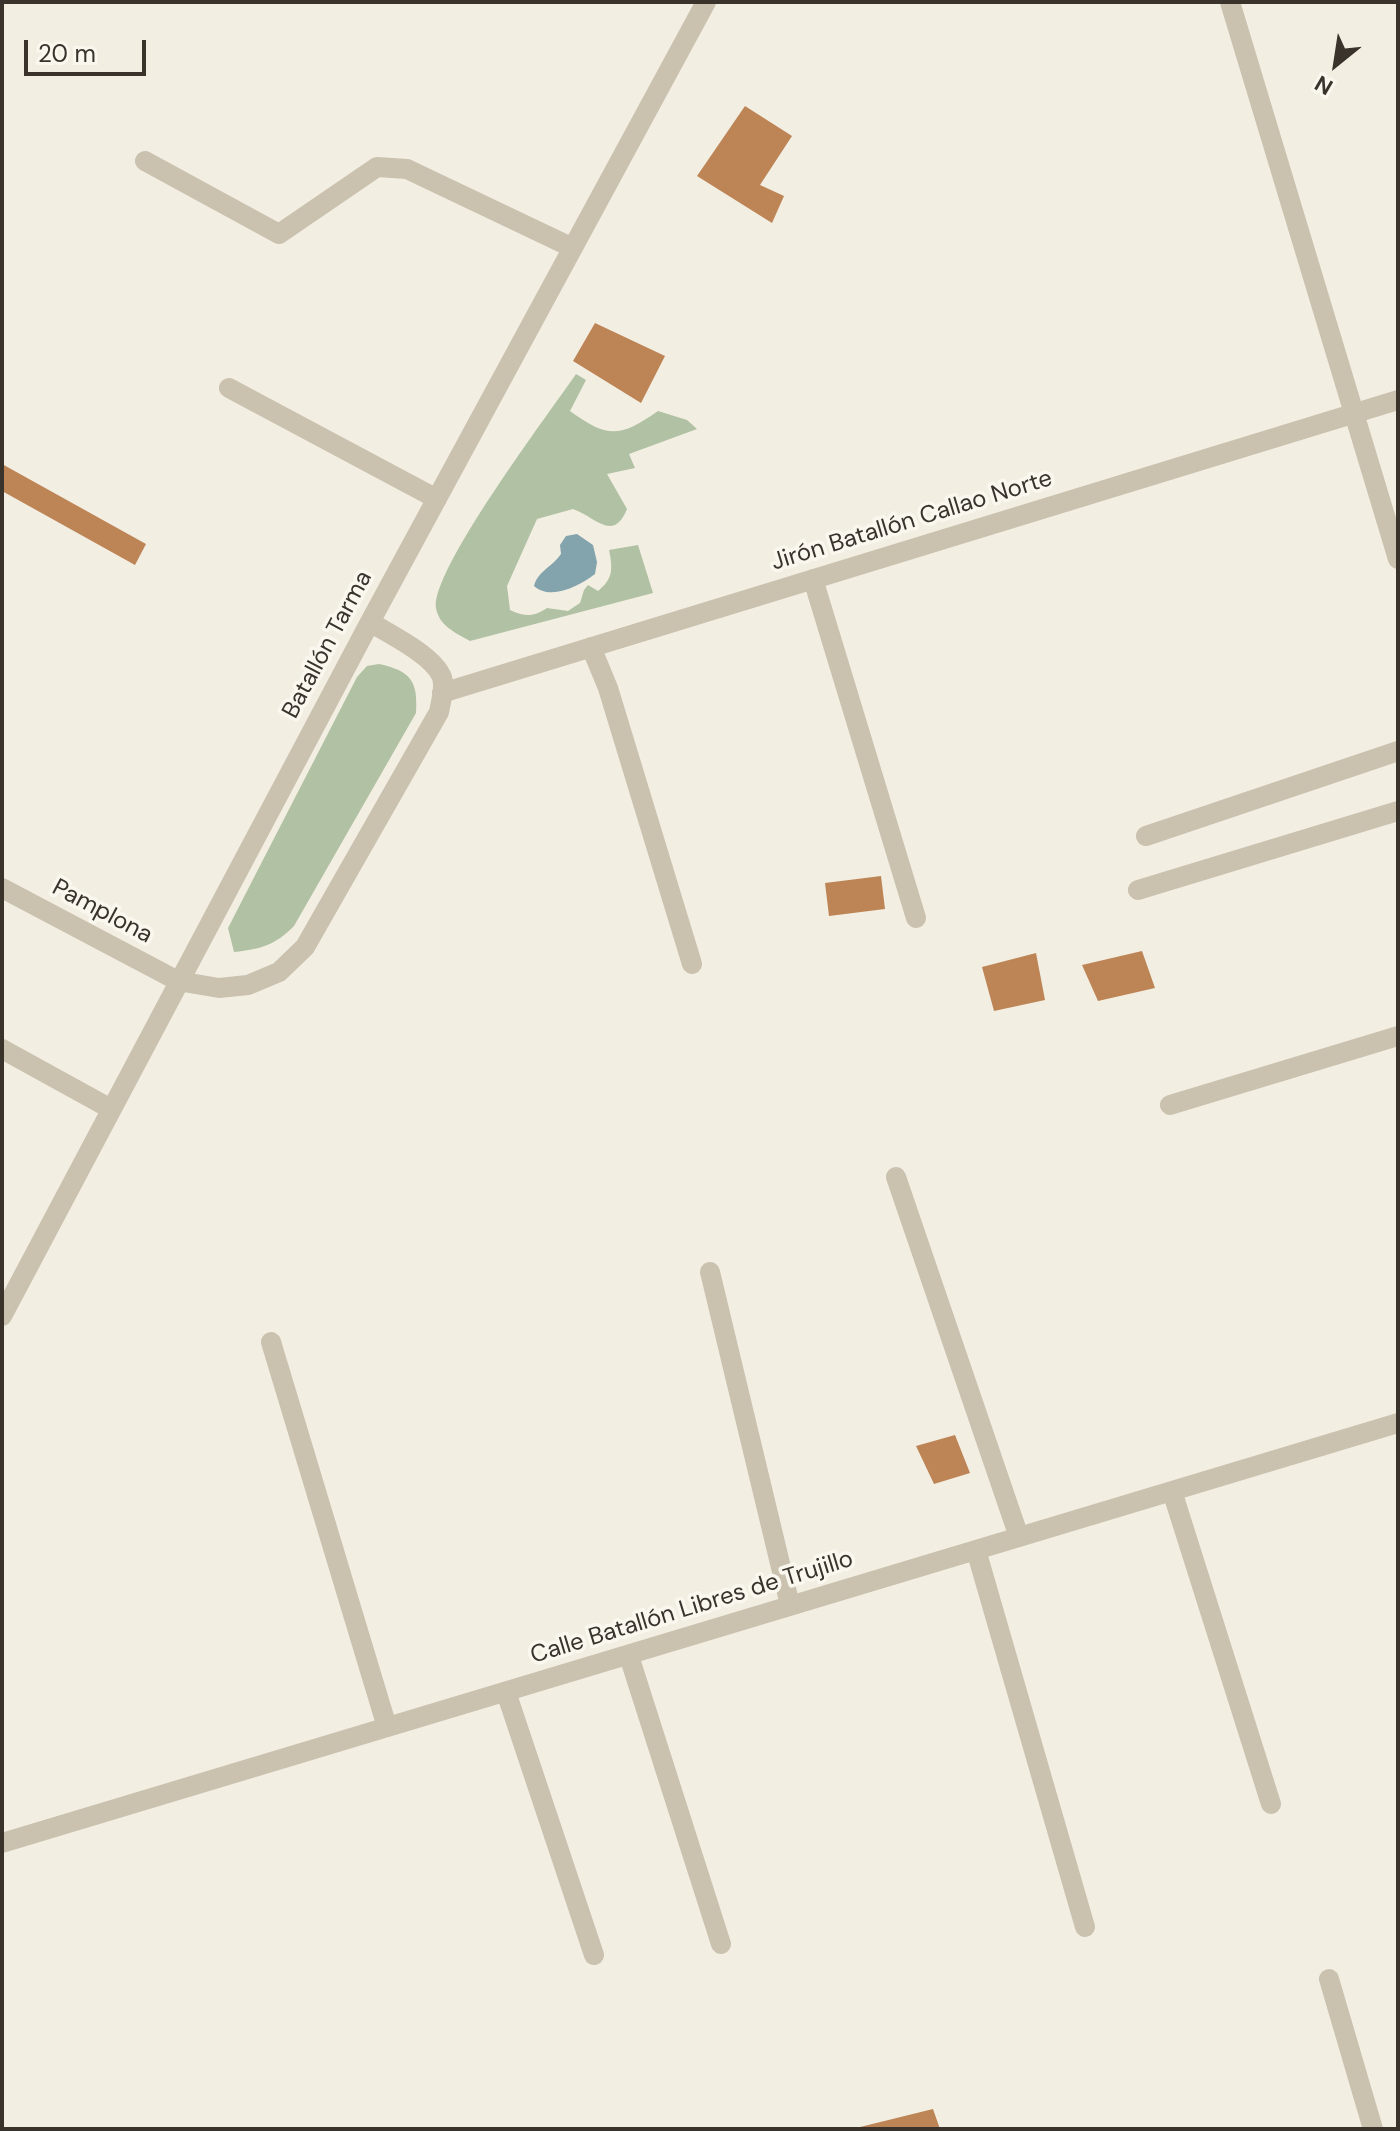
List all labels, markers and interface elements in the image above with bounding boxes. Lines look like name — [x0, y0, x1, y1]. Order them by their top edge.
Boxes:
scale bar — [28, 24, 150, 74]
north arrow — [1296, 24, 1376, 104]
text: 20 m — [38, 38, 96, 69]
text: N — [1310, 69, 1338, 102]
street label: Jirón Batallón Callao Norte — [768, 464, 1056, 578]
street label: Batallón Tarma — [277, 566, 379, 724]
street label: Pamplona — [47, 874, 157, 950]
street label: Calle Batallón Libres de Trujillo — [527, 1545, 857, 1671]

